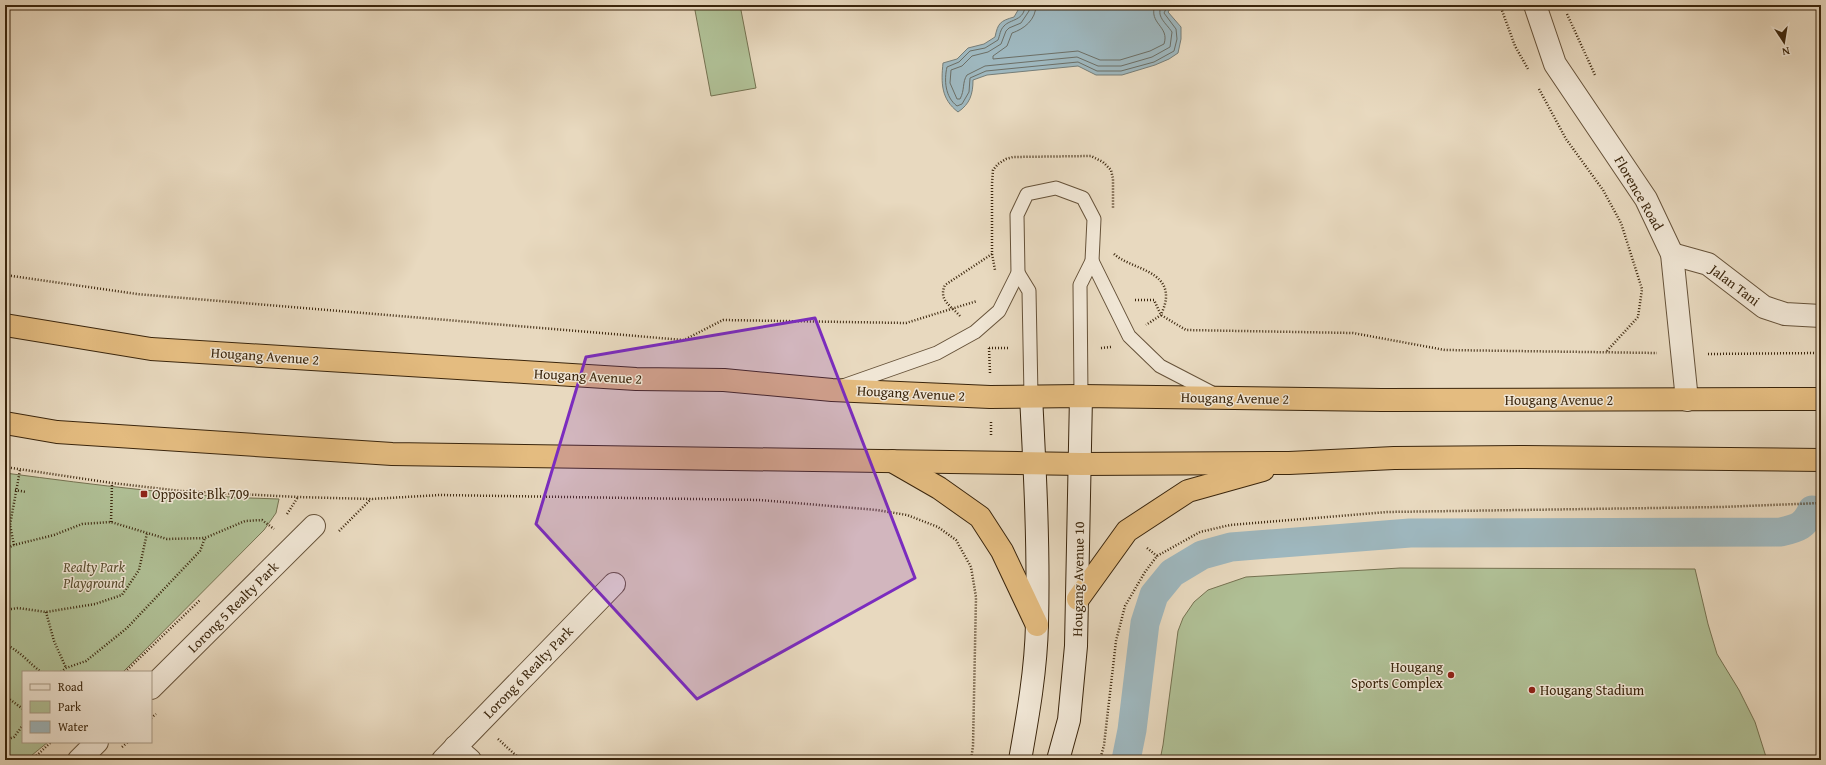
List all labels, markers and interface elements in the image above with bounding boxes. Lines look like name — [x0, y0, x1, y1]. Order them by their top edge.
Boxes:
north arrow — [1764, 22, 1804, 62]
text: N — [1780, 43, 1791, 61]
street label: Florence Road — [1610, 152, 1669, 234]
street label: Jalan Tani — [1704, 258, 1764, 311]
street label: Hougang Avenue 2 — [210, 342, 320, 370]
street label: Hougang Avenue 2 — [533, 363, 643, 389]
street label: Hougang Avenue 2 — [856, 380, 966, 406]
street label: Hougang Avenue 2 — [1181, 387, 1289, 409]
street label: Hougang Avenue 2 — [1505, 390, 1613, 410]
place label: Opposite Blk 709 — [152, 484, 249, 504]
marker: Opposite Blk 709 — [139, 489, 149, 499]
street label: Hougang Avenue 10 — [1067, 521, 1089, 637]
street label: Lorong 5 Realty Park — [183, 556, 284, 657]
park label: Realty Park Playground — [62, 557, 125, 593]
street label: Lorong 6 Realty Park — [479, 621, 578, 723]
place label: Hougang Sports Complex — [1351, 657, 1444, 693]
marker: Hougang Sports Complex — [1446, 670, 1456, 680]
legend — [22, 671, 152, 743]
text: Road — [58, 678, 84, 695]
place label: Hougang Stadium — [1540, 680, 1645, 700]
marker: Hougang Stadium — [1527, 685, 1537, 695]
text: Park — [58, 698, 82, 715]
text: Water — [58, 718, 88, 735]

